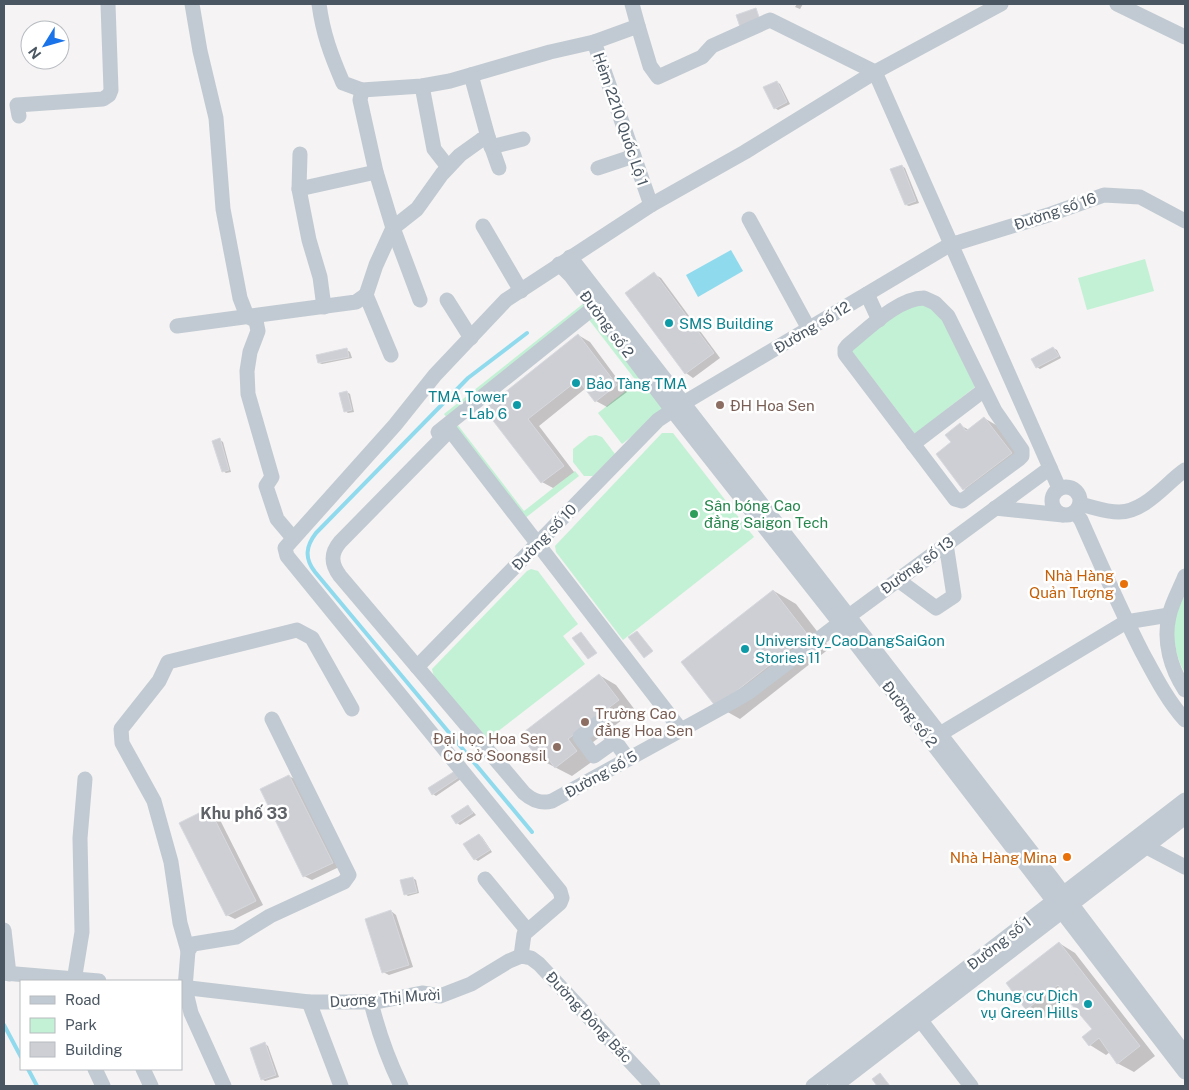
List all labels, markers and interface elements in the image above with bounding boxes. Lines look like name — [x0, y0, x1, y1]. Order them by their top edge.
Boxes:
north arrow — [20, 20, 70, 70]
text: N — [25, 44, 44, 62]
street label: Hẻm 2210 Quốc Lộ 1 — [590, 50, 652, 188]
street label: Đường số 16 — [1012, 189, 1098, 233]
street label: Đường số 2 — [576, 287, 638, 361]
street label: Đường số 12 — [771, 298, 853, 356]
place label: SMS Building — [679, 315, 774, 332]
marker: SMS Building — [663, 317, 675, 329]
place label: Bảo Tàng TMA — [586, 375, 688, 392]
marker: Bảo Tàng TMA — [570, 377, 582, 389]
place label: TMA Tower - Lab 6 — [428, 388, 507, 422]
place label: ĐH Hoa Sen — [730, 397, 815, 414]
marker: TMA Tower - Lab 6 — [511, 399, 523, 411]
marker: ĐH Hoa Sen — [714, 399, 726, 411]
place label: Sân bóng Cao đẳng Saigon Tech — [704, 497, 828, 531]
street label: Đường số 10 — [508, 500, 580, 574]
marker: Sân bóng Cao đẳng Saigon Tech — [688, 508, 700, 520]
street label: Đường số 13 — [877, 533, 957, 597]
place label: Nhà Hàng Quản Tượng — [1029, 567, 1114, 601]
marker: Nhà Hàng Quản Tượng — [1118, 578, 1130, 590]
place label: University_CaoDangSaiGon Stories 11 — [755, 632, 945, 666]
marker: University_CaoDangSaiGon Stories 11 — [739, 643, 751, 655]
street label: Đường số 2 — [879, 678, 941, 751]
place label: Trường Cao đẳng Hoa Sen — [595, 705, 693, 739]
marker: Trường Cao đẳng Hoa Sen — [579, 716, 591, 728]
place label: Đại học Hoa Sen Cơ sở Soongsil — [433, 730, 547, 764]
marker: Đại học Hoa Sen Cơ sở Soongsil — [551, 741, 563, 753]
street label: Đường số 5 — [562, 747, 640, 801]
district label: Khu phố 33 — [200, 804, 288, 823]
place label: Nhà Hàng Mina — [950, 849, 1057, 866]
marker: Nhà Hàng Mina — [1061, 851, 1073, 863]
street label: Đường số 1 — [964, 913, 1034, 973]
street label: Đường Đông Bắc — [543, 968, 635, 1066]
legend — [20, 980, 182, 1070]
street label: Dương Thị Mười — [329, 986, 441, 1010]
place label: Chung cư Dịch vụ Green Hills — [976, 987, 1078, 1021]
text: Road — [65, 991, 101, 1008]
marker: Chung cư Dịch vụ Green Hills — [1082, 998, 1094, 1010]
text: Park — [65, 1016, 97, 1033]
text: Building — [65, 1041, 123, 1058]

